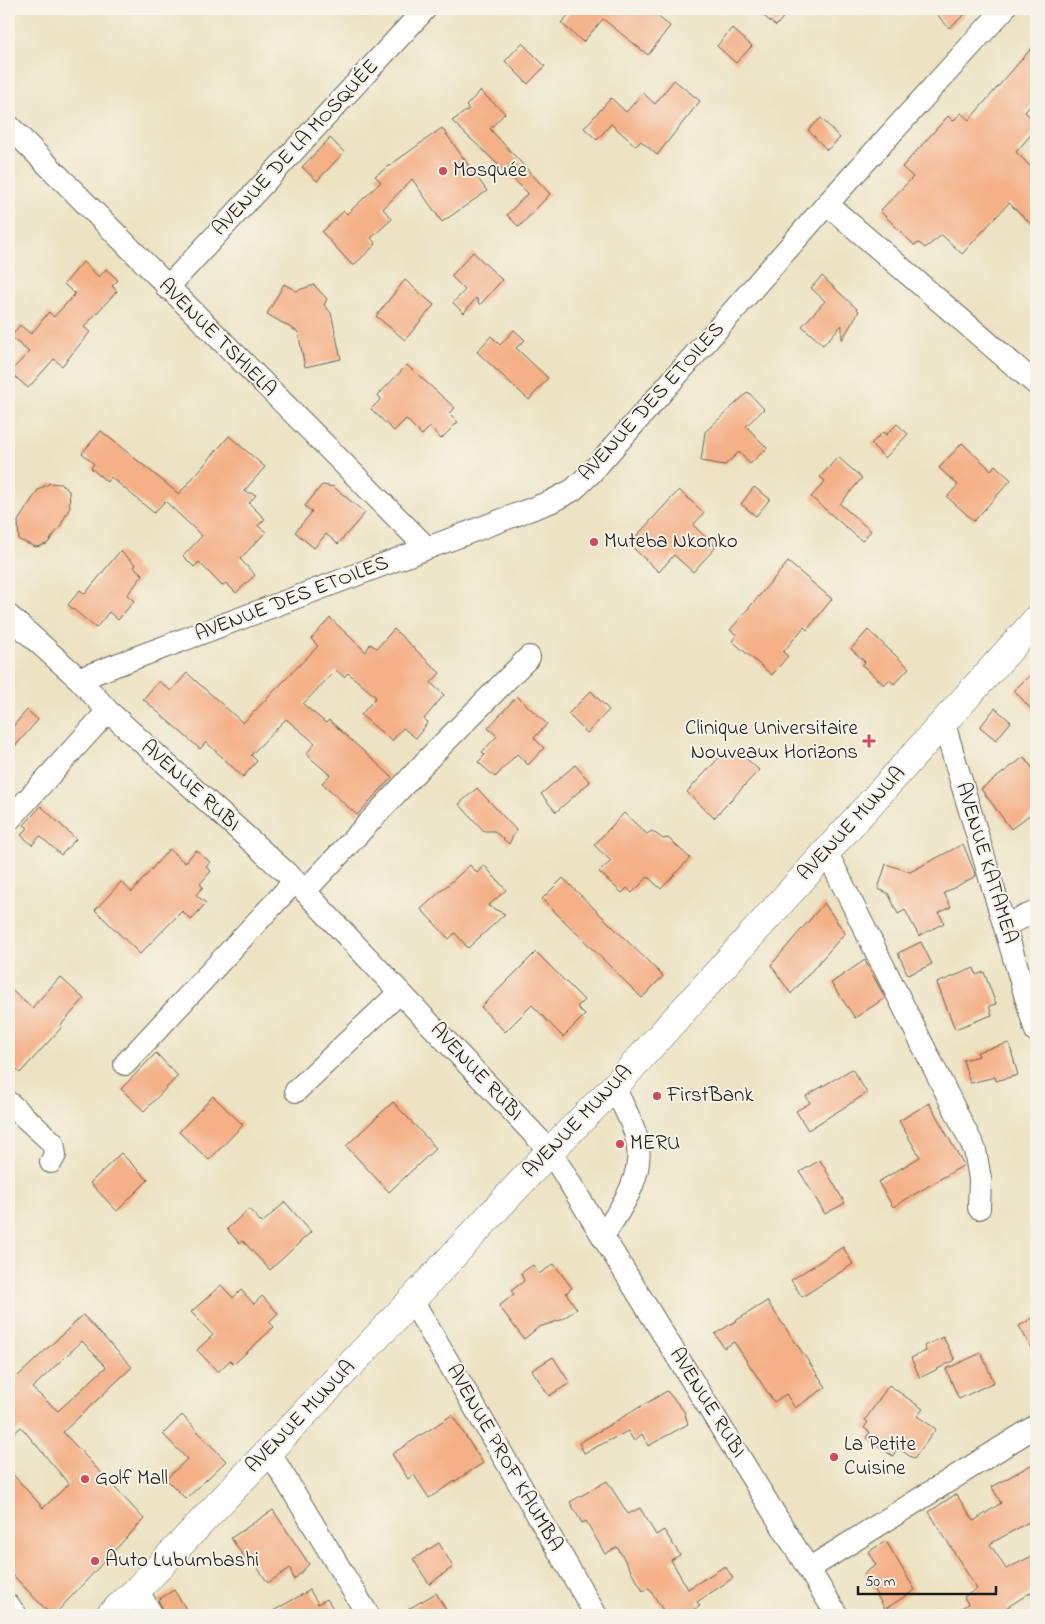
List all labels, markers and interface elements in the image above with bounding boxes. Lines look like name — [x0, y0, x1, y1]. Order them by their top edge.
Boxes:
street label: AVENUE DE LA MOSQUÉE — [206, 53, 386, 243]
place label: Mosquée — [453, 156, 527, 186]
marker: Mosquée — [437, 165, 449, 177]
street label: AVENUE TSHIELA — [151, 272, 283, 404]
street label: AVENUE DES ETOILES — [572, 316, 732, 488]
place label: Muteba Nkonko — [604, 527, 738, 557]
marker: Muteba Nkonko — [588, 536, 600, 548]
street label: AVENUE DES ETOILES — [191, 548, 393, 650]
place label: Clinique Universitaire Nouveaux Horizons — [685, 714, 859, 768]
street label: AVENUE RUBI — [134, 733, 246, 839]
marker: Clinique Universitaire Nouveaux Horizons — [862, 734, 876, 748]
street label: AVENUE MUNUA — [791, 760, 913, 888]
street label: AVENUE KATAMEA — [947, 779, 1025, 947]
street label: AVENUE RUBI — [422, 1016, 530, 1128]
street label: AVENUE MUNUA — [516, 1059, 640, 1185]
place label: FirstBank — [666, 1081, 754, 1111]
marker: FirstBank — [651, 1090, 663, 1102]
place label: MERU — [630, 1129, 680, 1159]
marker: MERU — [614, 1138, 626, 1150]
street label: AVENUE RUBI — [661, 1342, 753, 1464]
street label: AVENUE MUNUA — [239, 1354, 363, 1480]
street label: AVENUE PROF KAUMBA — [438, 1359, 570, 1557]
place label: La Petite Cuisine — [844, 1430, 917, 1484]
marker: La Petite Cuisine — [828, 1451, 840, 1463]
place label: Golf Mall — [95, 1464, 168, 1494]
marker: Golf Mall — [79, 1473, 91, 1485]
place label: Auto Lubumbashi — [105, 1546, 259, 1576]
marker: Auto Lubumbashi — [89, 1555, 101, 1567]
scale bar — [858, 1564, 995, 1596]
text: 50 m — [865, 1571, 896, 1593]

